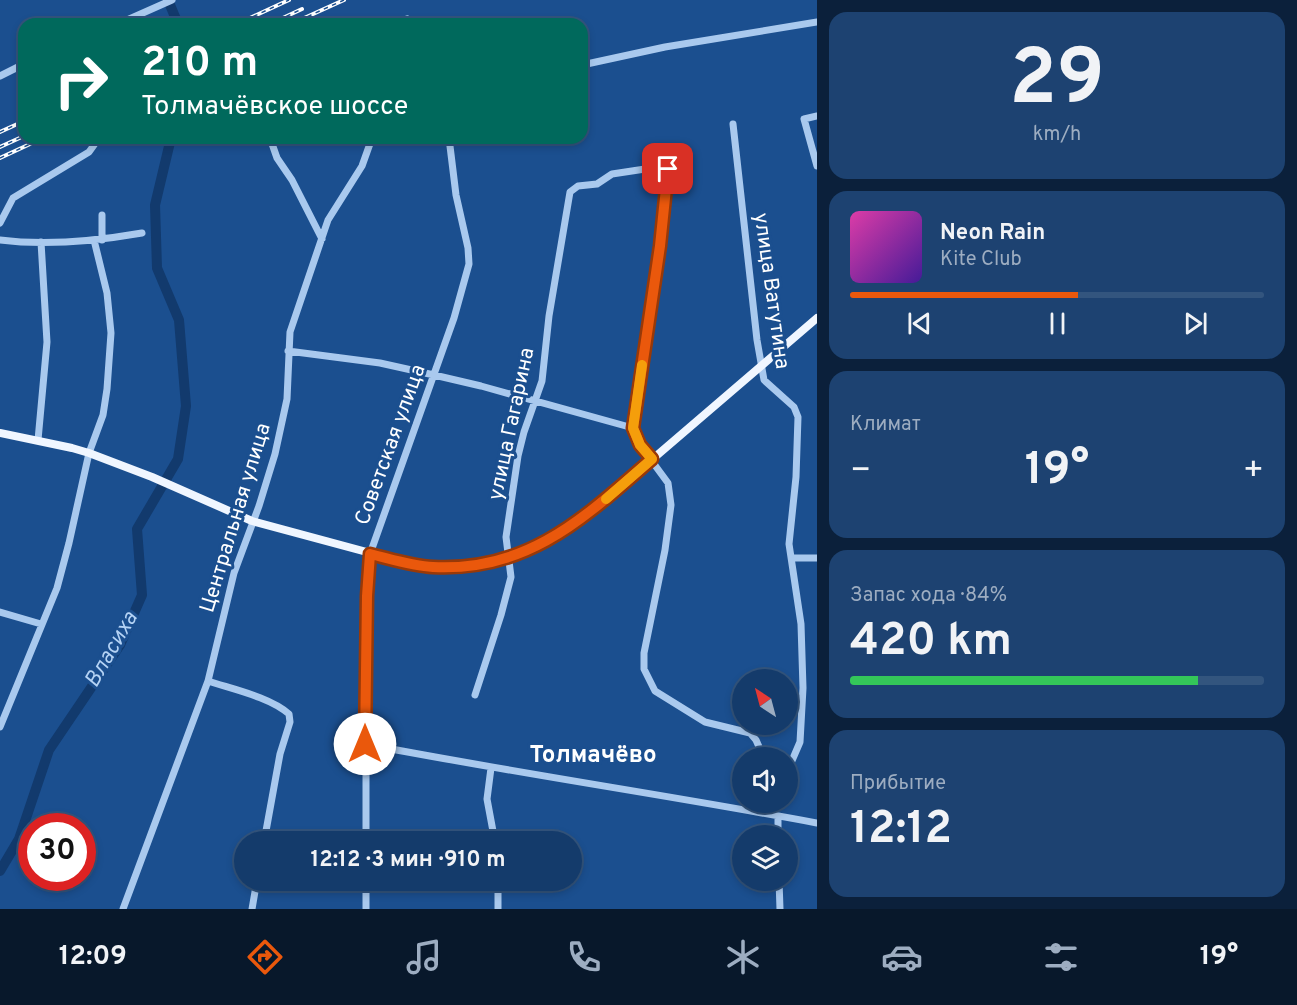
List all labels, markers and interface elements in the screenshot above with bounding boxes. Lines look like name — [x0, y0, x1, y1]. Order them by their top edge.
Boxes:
text: 29 — [1009, 33, 1105, 132]
text: 210 m — [141, 38, 258, 91]
icon: right — [42, 42, 120, 120]
text: Толмачёвское шоссе — [141, 90, 408, 124]
text: km/h — [1033, 122, 1081, 148]
pin — [642, 143, 693, 194]
icon: arrive — [651, 152, 684, 185]
street label: улица Ватутина — [747, 211, 795, 371]
text: Neon Rain — [940, 220, 1045, 247]
text: Kite Club — [940, 247, 1022, 273]
icon: previous — [903, 307, 936, 340]
icon: pause — [1041, 307, 1074, 340]
icon: next — [1179, 307, 1212, 340]
street label: улица Гагарина — [483, 345, 541, 503]
street label: Советская улица — [349, 361, 433, 529]
text: Климат — [850, 412, 921, 438]
street label: Центральная улица — [194, 420, 278, 616]
text: 19° — [1025, 443, 1089, 500]
text: − — [850, 451, 871, 493]
text: + — [1243, 451, 1264, 493]
text: Запас хода · 84% — [850, 583, 1007, 609]
water label: Власиха — [79, 607, 145, 693]
text: 420 km — [850, 614, 1012, 671]
north arrow — [732, 669, 798, 735]
map controls — [732, 669, 798, 891]
position arrow — [333, 712, 397, 776]
district label: Толмачёво — [529, 741, 657, 771]
button: sound — [732, 747, 798, 813]
text: Прибытие — [850, 771, 946, 797]
text: 12:12 — [850, 802, 952, 859]
speed limit sign: 30 — [18, 813, 96, 891]
button: layers — [732, 825, 798, 891]
text: 12:12 · 3 мин · 910 m — [311, 847, 505, 874]
icon: directions — [244, 936, 286, 978]
icon: music — [403, 936, 445, 978]
icon: phone — [563, 936, 605, 978]
icon: climate — [722, 936, 764, 978]
icon: car — [881, 936, 923, 978]
icon: filters — [1040, 936, 1082, 978]
text: 12:09 — [59, 940, 127, 974]
text: 19° — [1200, 940, 1238, 974]

